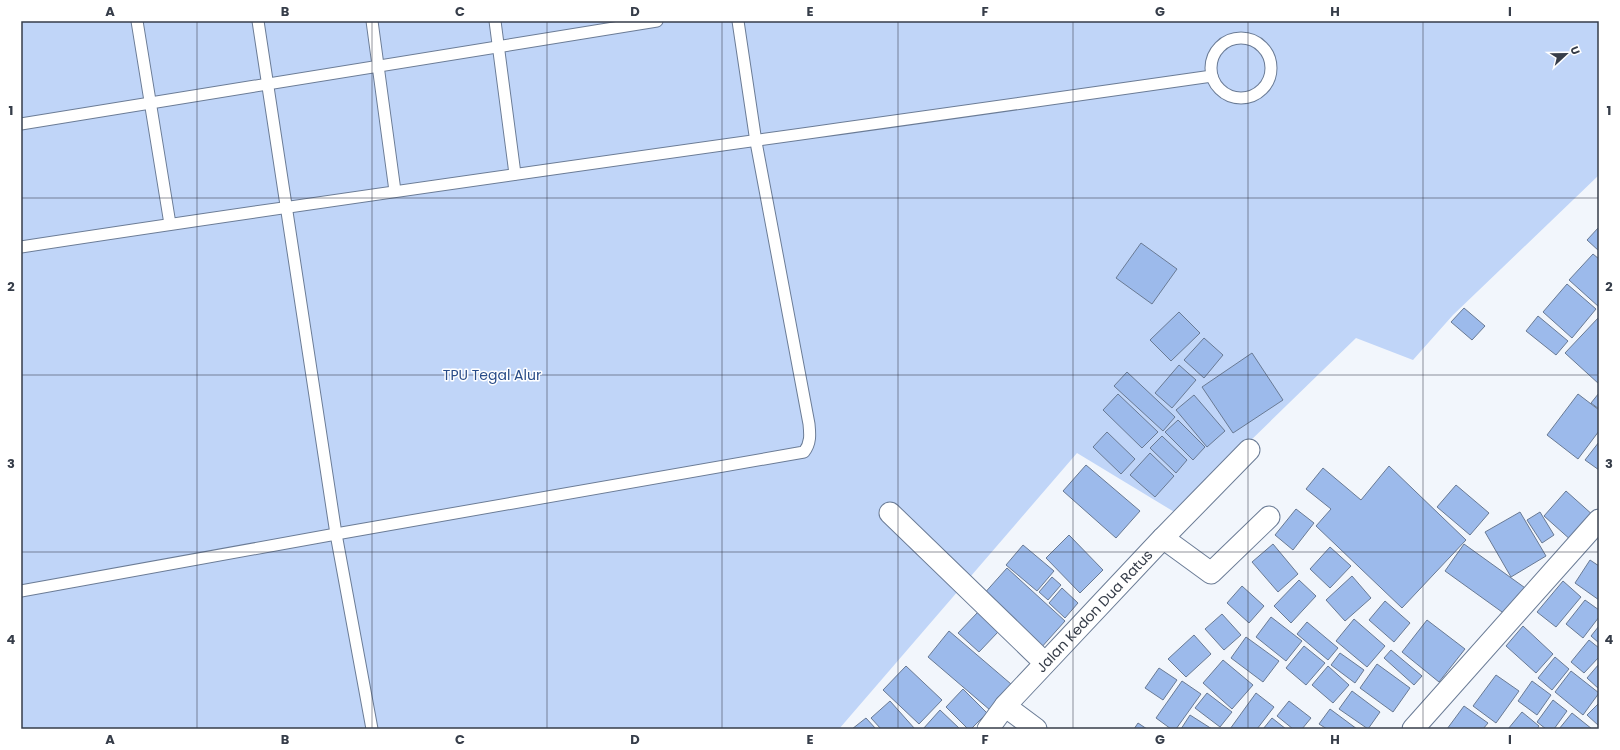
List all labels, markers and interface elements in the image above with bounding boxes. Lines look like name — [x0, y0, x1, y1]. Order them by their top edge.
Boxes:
text: A — [105, 2, 115, 21]
text: B — [281, 2, 290, 21]
text: C — [455, 2, 465, 21]
text: D — [630, 2, 640, 21]
text: E — [806, 2, 814, 21]
text: F — [981, 2, 989, 21]
text: G — [1155, 2, 1165, 21]
text: H — [1330, 2, 1340, 21]
text: I — [1508, 2, 1512, 21]
north arrow — [1546, 34, 1586, 74]
text: U — [1566, 44, 1584, 57]
text: 1 — [9, 101, 13, 120]
text: 1 — [1607, 101, 1611, 120]
text: 2 — [7, 277, 15, 296]
text: 2 — [1605, 277, 1613, 296]
park label: TPU Tegal Alur — [443, 365, 541, 385]
text: 3 — [7, 454, 15, 473]
text: 3 — [1605, 454, 1613, 473]
street label: Jalan Kedon Dua Ratus — [1031, 545, 1157, 677]
text: 4 — [7, 630, 16, 649]
text: 4 — [1605, 630, 1614, 649]
text: A — [105, 730, 115, 749]
text: B — [281, 730, 290, 749]
text: C — [455, 730, 465, 749]
text: D — [630, 730, 640, 749]
text: E — [806, 730, 814, 749]
text: F — [981, 730, 989, 749]
text: G — [1155, 730, 1165, 749]
text: H — [1330, 730, 1340, 749]
text: I — [1508, 730, 1512, 749]

